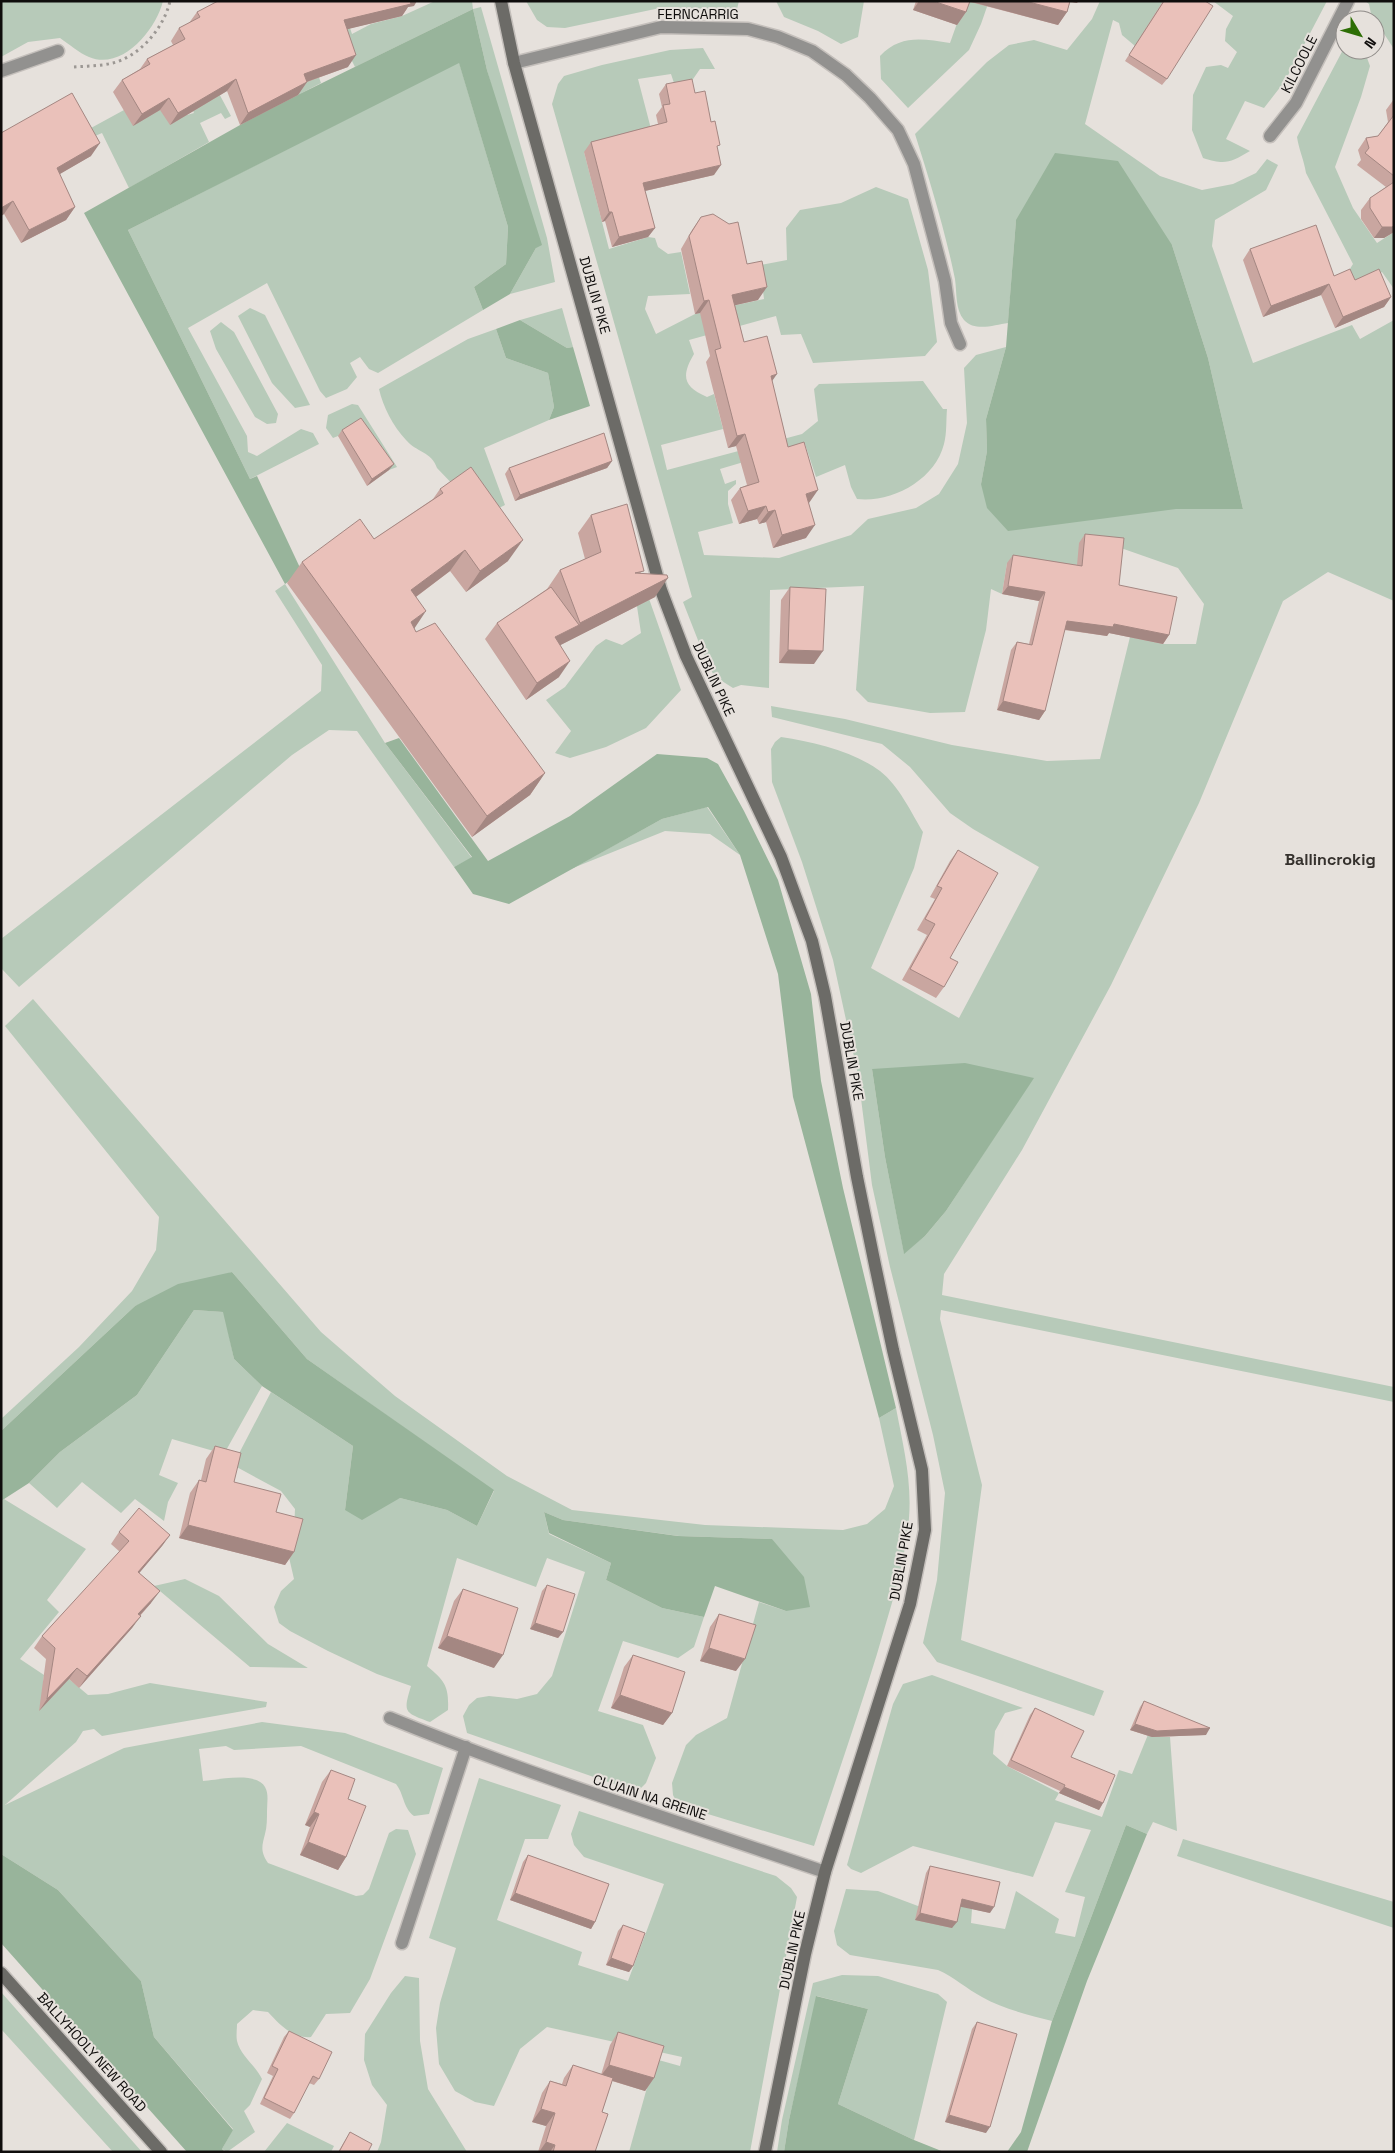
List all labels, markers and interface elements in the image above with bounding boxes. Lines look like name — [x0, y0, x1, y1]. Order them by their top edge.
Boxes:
street label: FERNCARRIG — [657, 5, 739, 23]
north arrow — [1335, 10, 1385, 60]
street label: KILCOOLE — [1277, 32, 1321, 96]
text: N — [1360, 34, 1380, 52]
street label: DUBLIN PIKE — [575, 254, 615, 336]
street label: DUBLIN PIKE — [689, 639, 739, 719]
district label: Ballincrokig — [1284, 849, 1376, 870]
street label: DUBLIN PIKE — [836, 1020, 868, 1102]
street label: DUBLIN PIKE — [885, 1520, 917, 1602]
street label: CLUAIN NA GREINE — [591, 1770, 709, 1824]
street label: DUBLIN PIKE — [775, 1909, 809, 1991]
street label: BALLYHOOLY NEW ROAD — [33, 1988, 151, 2116]

